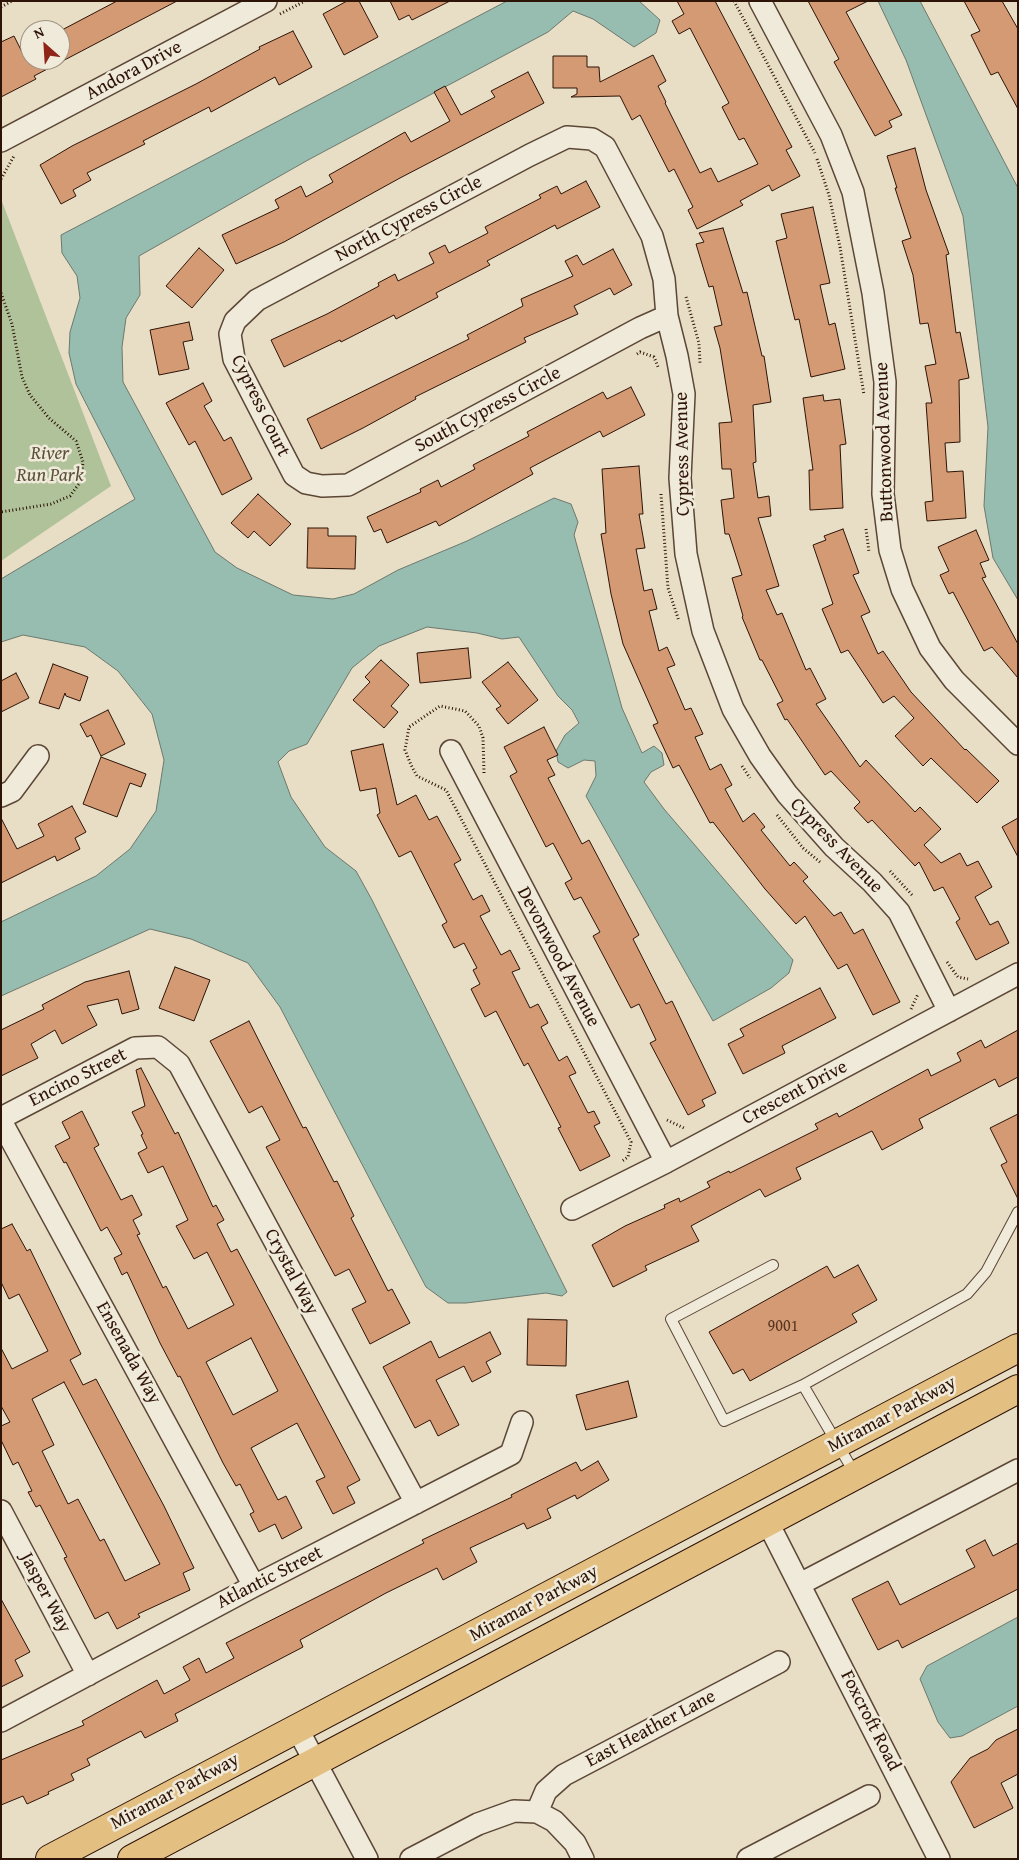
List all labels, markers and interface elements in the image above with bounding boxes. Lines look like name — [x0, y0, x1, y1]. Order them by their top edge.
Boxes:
north arrow — [20, 20, 70, 70]
text: N — [30, 21, 47, 43]
street label: Andora Drive — [82, 36, 186, 106]
street label: North Cypress Circle — [332, 171, 486, 267]
street label: Cypress Court — [226, 351, 294, 461]
street label: South Cypress Circle — [411, 362, 565, 458]
street label: Buttonwood Avenue — [871, 362, 899, 522]
street label: Cypress Avenue — [671, 392, 695, 516]
park label: River Run Park — [16, 443, 84, 487]
street label: Cypress Avenue — [785, 793, 887, 899]
street label: Devonwood Avenue — [512, 883, 604, 1031]
street label: Encino Street — [25, 1044, 131, 1112]
street label: Crescent Drive — [739, 1056, 851, 1130]
street label: Crystal Way — [259, 1225, 323, 1319]
street label: Ensenada Way — [91, 1298, 165, 1408]
house number: 9001 — [768, 1317, 798, 1337]
street label: Miramar Parkway — [824, 1372, 960, 1458]
street label: Atlantic Street — [213, 1542, 327, 1614]
street label: Jasper Way — [14, 1549, 76, 1637]
street label: Miramar Parkway — [466, 1561, 602, 1647]
street label: Foxcroft Road — [835, 1667, 905, 1775]
street label: East Heather Lane — [582, 1685, 720, 1773]
street label: Miramar Parkway — [107, 1749, 243, 1835]

